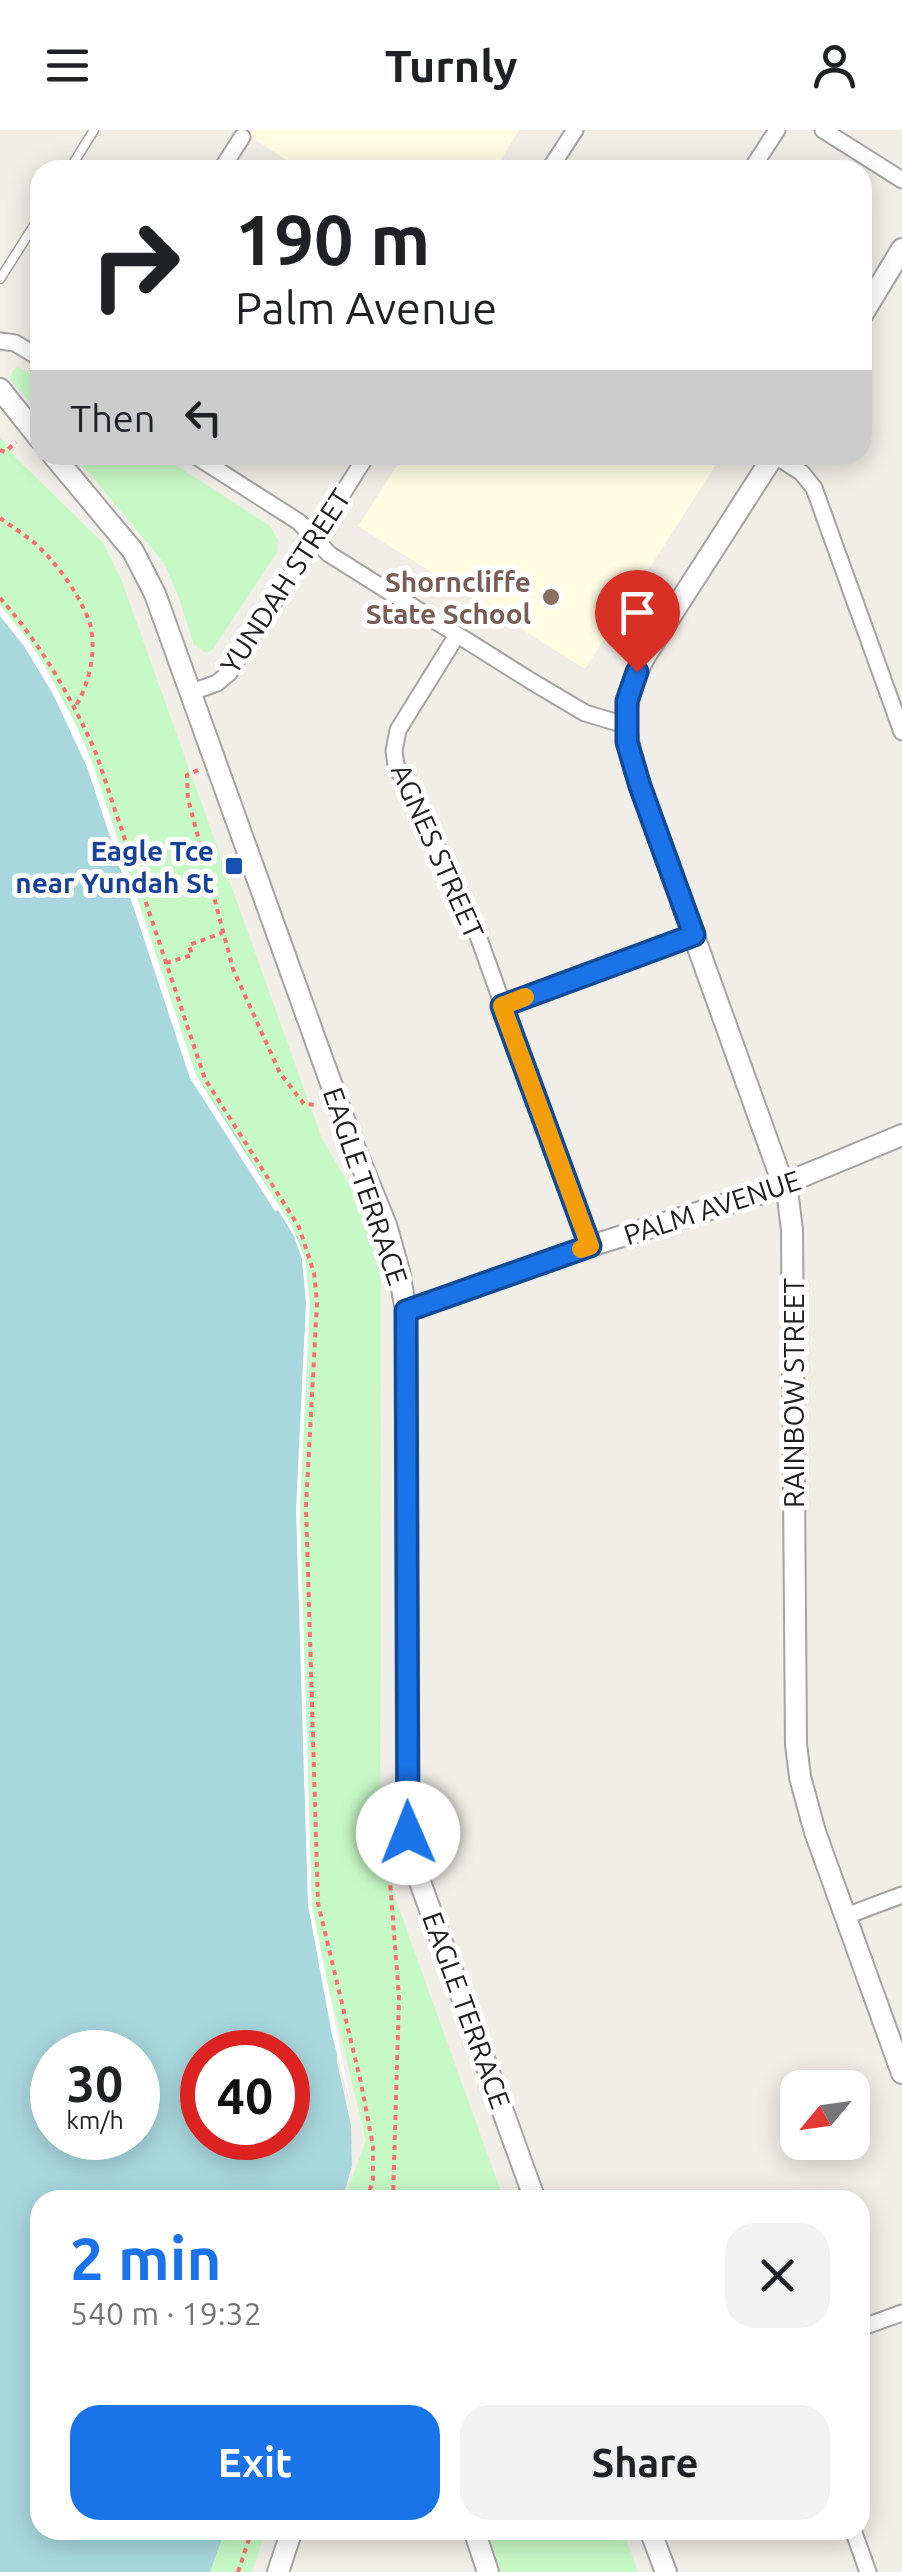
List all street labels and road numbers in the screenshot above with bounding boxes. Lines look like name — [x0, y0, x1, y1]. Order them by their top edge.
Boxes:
street label: YUNDAH STREET — [214, 483, 356, 679]
street label: AGNES STREET — [386, 759, 491, 944]
street label: EAGLE TERRACE — [318, 1083, 414, 1289]
street label: PALM AVENUE — [620, 1164, 804, 1250]
street label: RAINBOW STREET — [778, 1278, 809, 1508]
street label: EAGLE TERRACE — [417, 1908, 517, 2112]

